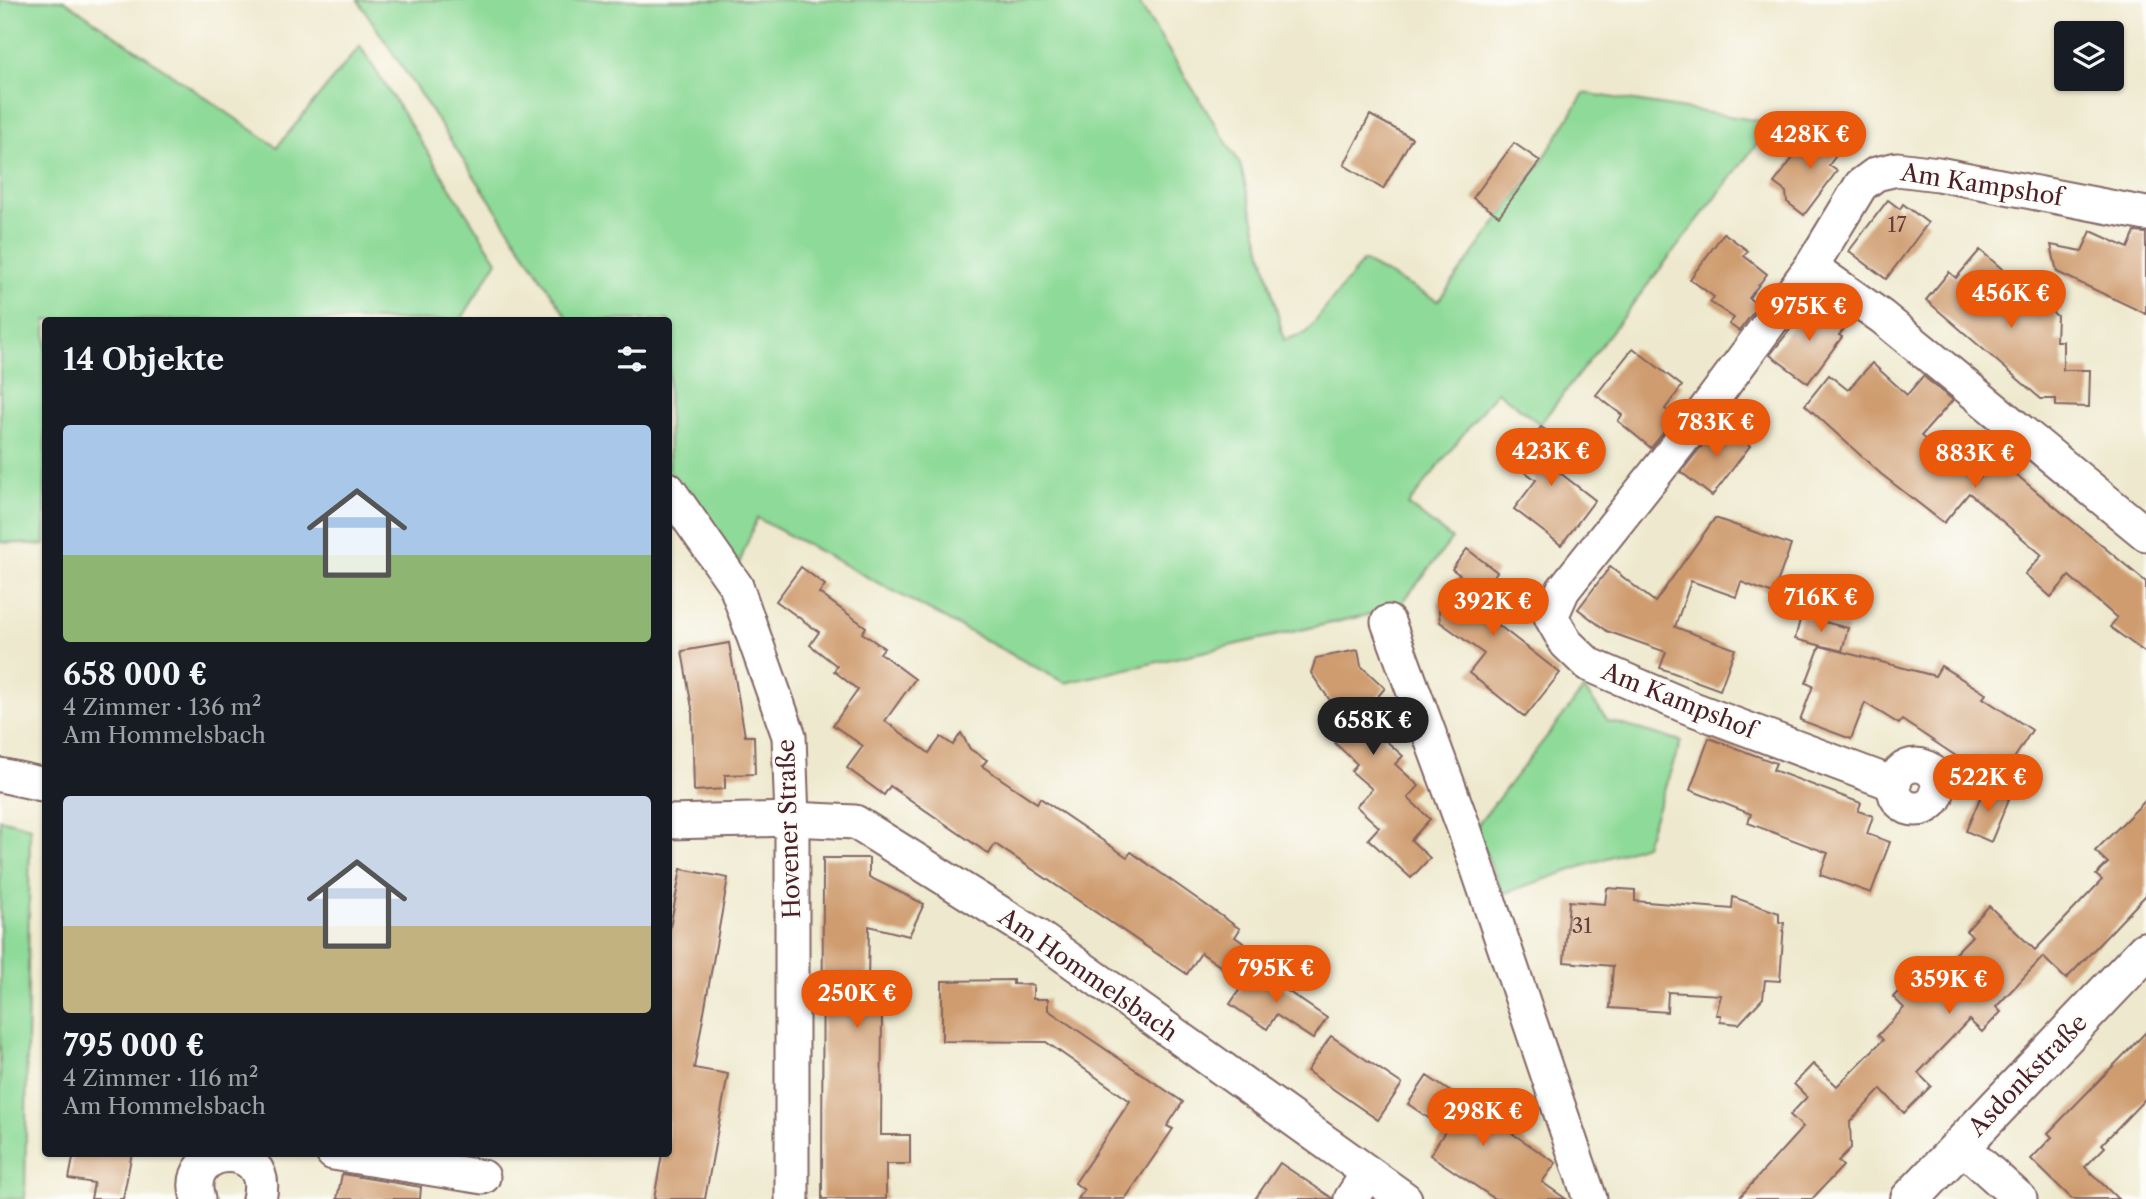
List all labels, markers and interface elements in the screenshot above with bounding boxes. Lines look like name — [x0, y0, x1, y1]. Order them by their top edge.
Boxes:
map controls — [2054, 21, 2124, 91]
button: layers — [2054, 21, 2124, 91]
pin: 428K € — [1753, 111, 1867, 171]
text: 428K € — [1770, 120, 1850, 148]
street label: Am Kampshof — [1898, 157, 2068, 212]
house number: 17 — [1887, 212, 1907, 237]
pin: 456K € — [1954, 270, 2068, 330]
text: 456K € — [1972, 279, 2050, 307]
pin: 975K € — [1752, 284, 1866, 343]
text: 975K € — [1771, 292, 1847, 320]
icon: filters — [613, 340, 651, 378]
text: 14 Objekte — [63, 341, 224, 378]
pin: 783K € — [1659, 400, 1773, 459]
text: 783K € — [1677, 408, 1755, 436]
pin: 423K € — [1494, 428, 1608, 488]
pin: 883K € — [1918, 430, 2032, 490]
text: 423K € — [1512, 437, 1590, 465]
text: 883K € — [1935, 439, 2015, 467]
icon: home — [294, 470, 420, 596]
pin: 716K € — [1764, 574, 1878, 634]
pin: 392K € — [1436, 578, 1550, 638]
text: 716K € — [1784, 583, 1858, 611]
text: 392K € — [1454, 587, 1532, 615]
text: 658 000 € — [63, 656, 207, 693]
street label: Am Kampshof — [1597, 656, 1763, 746]
text: 4 Zimmer · 136 m² — [63, 693, 261, 721]
pin: 658K € — [1316, 698, 1430, 757]
text: 658K € — [1334, 706, 1412, 734]
text: Am Hommelsbach — [63, 721, 266, 749]
street label: Hovener Straße — [771, 739, 806, 919]
pin: 522K € — [1931, 754, 2045, 814]
text: 522K € — [1949, 763, 2027, 791]
icon: home — [294, 841, 420, 967]
street label: Am Hommelsbach — [992, 901, 1183, 1047]
house number: 31 — [1572, 913, 1592, 938]
pin: 795K € — [1219, 946, 1333, 1005]
text: 795K € — [1238, 954, 1314, 982]
pin: 359K € — [1892, 956, 2006, 1016]
text: 359K € — [1910, 965, 1988, 993]
pin: 250K € — [800, 970, 914, 1030]
text: 250K € — [817, 979, 897, 1007]
street label: Asdonkstraße — [1962, 1008, 2093, 1142]
text: 795 000 € — [63, 1027, 205, 1064]
text: 4 Zimmer · 116 m² — [63, 1064, 258, 1092]
pin: 298K € — [1426, 1088, 1540, 1148]
text: Am Hommelsbach — [63, 1092, 266, 1120]
text: 298K € — [1443, 1097, 1523, 1125]

